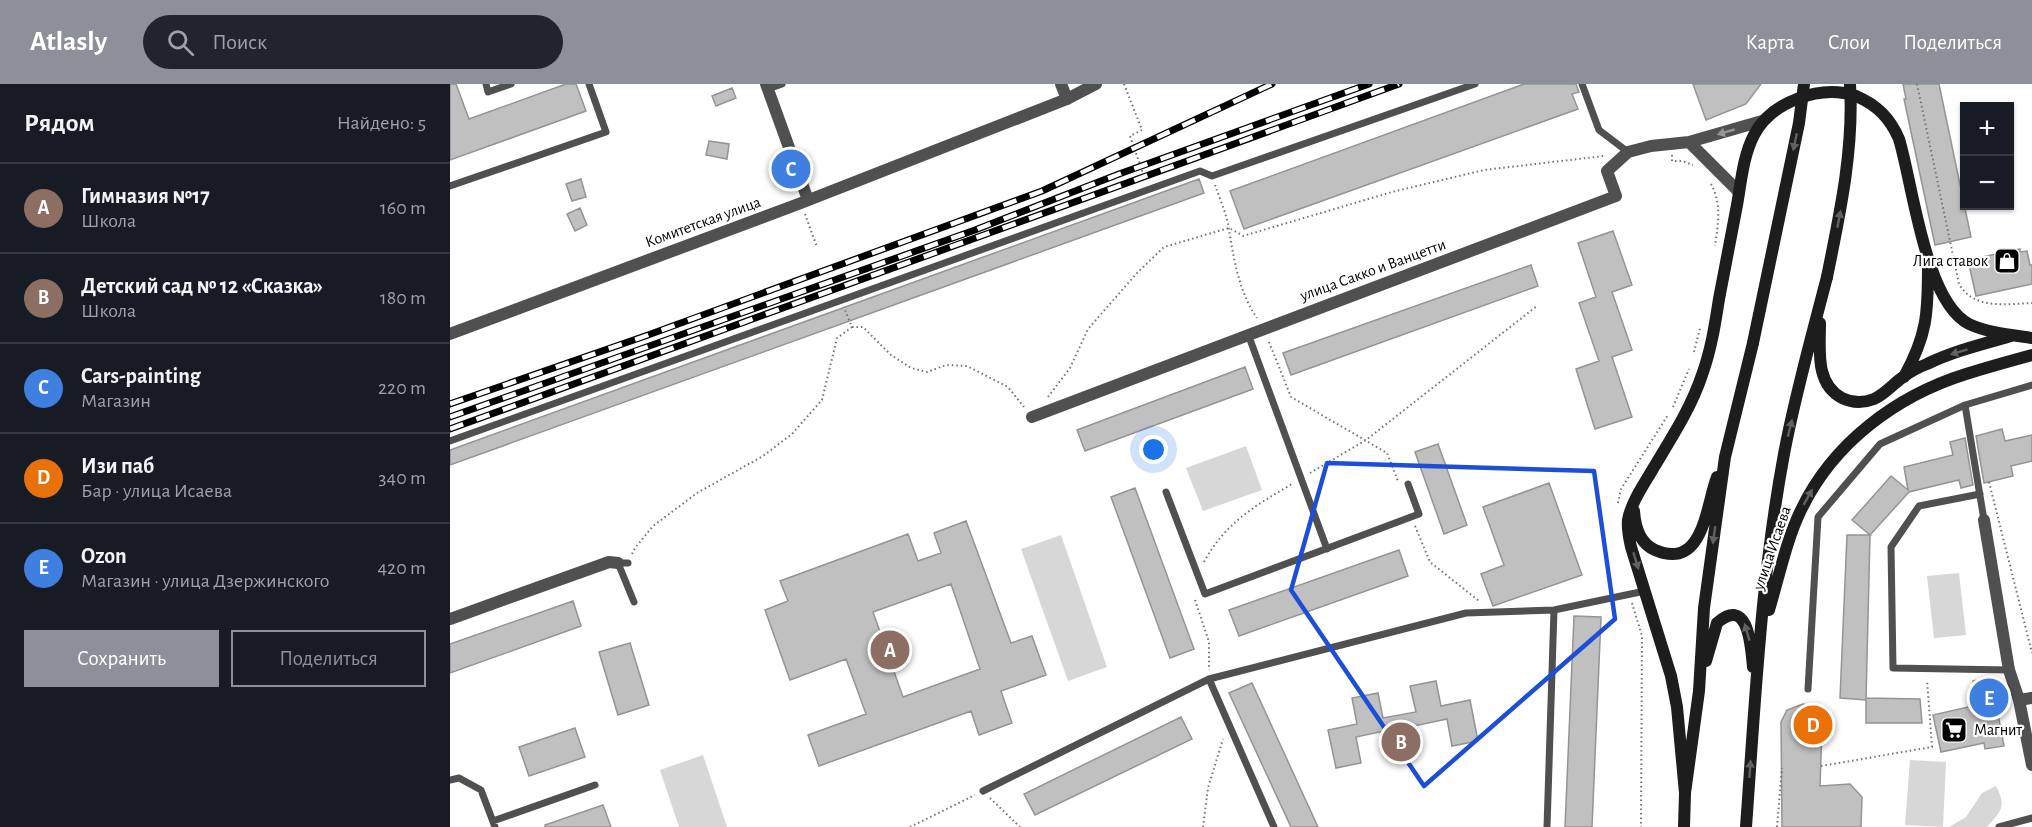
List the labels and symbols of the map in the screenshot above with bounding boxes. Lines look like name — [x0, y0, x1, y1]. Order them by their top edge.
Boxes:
one-way arrow — [1717, 128, 1735, 137]
one-way arrow — [1790, 132, 1799, 151]
pin: C — [772, 146, 810, 191]
street label: Комитетская улица — [643, 194, 763, 251]
one-way arrow — [1835, 210, 1844, 229]
street label: улица Сакко и Ванцетти — [1297, 236, 1448, 305]
shop icon: Лига ставок — [1992, 246, 2022, 276]
place label: Лига ставок — [1913, 253, 1989, 269]
one-way arrow — [1950, 347, 1968, 357]
one-way arrow — [1786, 418, 1796, 437]
your location — [1139, 435, 1168, 464]
one-way arrow — [1803, 488, 1813, 505]
street label: улица Исаева — [1750, 504, 1795, 593]
one-way arrow — [1709, 526, 1718, 545]
one-way arrow — [1632, 552, 1641, 570]
one-way arrow — [1742, 622, 1751, 640]
pin: A — [870, 628, 910, 672]
pin: E — [1970, 676, 2008, 720]
pin: D — [1794, 702, 1832, 748]
supermarket icon: Магнит — [1939, 715, 1969, 745]
pin: B — [1382, 720, 1420, 764]
place label: Магнит — [1974, 722, 2022, 738]
one-way arrow — [1746, 759, 1755, 778]

